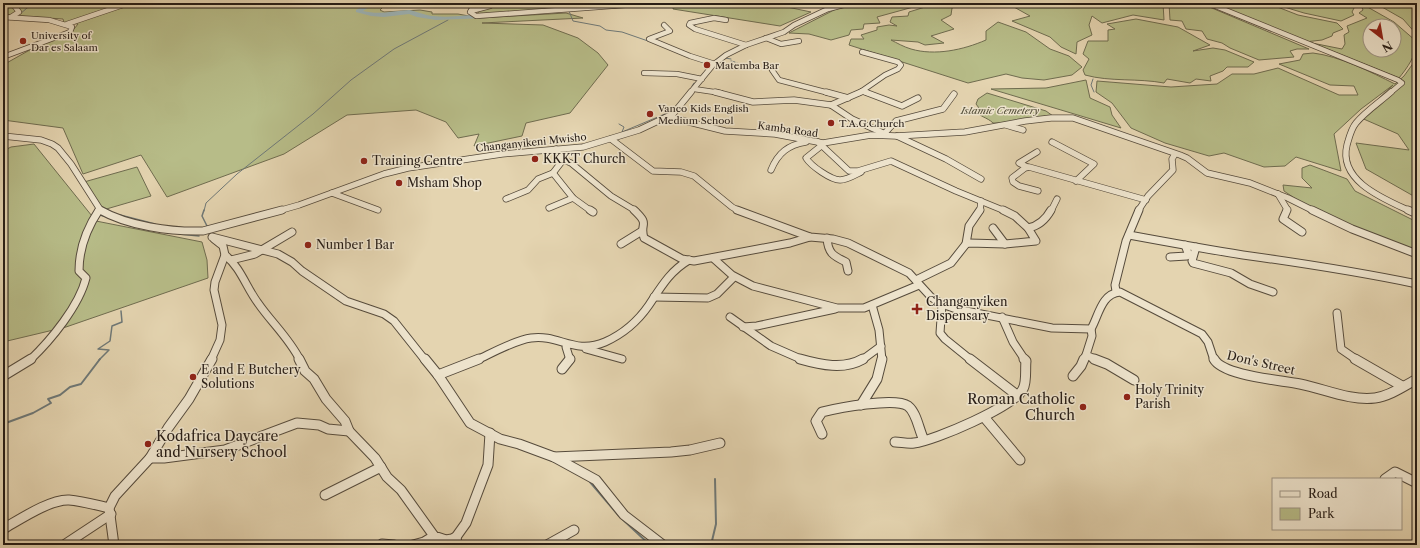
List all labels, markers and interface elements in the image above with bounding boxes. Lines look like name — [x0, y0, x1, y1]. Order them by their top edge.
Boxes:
north arrow — [1362, 18, 1402, 58]
place label: University of Dar es Salaam — [31, 29, 98, 54]
marker: University of Dar es Salaam — [18, 36, 28, 46]
text: N — [1379, 38, 1395, 55]
place label: Matemba Bar — [715, 59, 780, 72]
marker: Matemba Bar — [702, 60, 712, 70]
place label: Vanco Kids English Medium School — [657, 102, 750, 127]
park label: Islamic Cemetery — [960, 104, 1039, 117]
marker: Vanco Kids English Medium School — [645, 109, 655, 119]
place label: T.A.G.Church — [839, 117, 905, 130]
marker: T.A.G.Church — [826, 118, 836, 128]
street label: Kamba Road — [757, 119, 819, 140]
street label: Changanyikeni Mwisho — [475, 130, 587, 155]
place label: KKKT Church — [543, 151, 626, 166]
place label: Training Centre — [372, 153, 463, 168]
marker: KKKT Church — [530, 154, 540, 164]
marker: Training Centre — [359, 156, 369, 166]
place label: Msham Shop — [407, 175, 482, 190]
marker: Msham Shop — [394, 178, 404, 188]
place label: Number 1 Bar — [316, 237, 394, 252]
marker: Number 1 Bar — [303, 240, 313, 250]
place label: Changanyiken Dispensary — [926, 294, 1008, 323]
marker: Changanyiken Dispensary — [911, 303, 923, 315]
street label: Don's Street — [1226, 347, 1297, 378]
place label: E and E Butchery Solutions — [201, 362, 301, 391]
marker: E and E Butchery Solutions — [188, 372, 198, 382]
place label: Holy Trinity Parish — [1135, 382, 1204, 411]
place label: Roman Catholic Church — [967, 390, 1075, 424]
marker: Holy Trinity Parish — [1122, 392, 1132, 402]
marker: Roman Catholic Church — [1078, 402, 1088, 412]
place label: Kodafrica Daycare and Nursery School — [156, 427, 287, 461]
marker: Kodafrica Daycare and Nursery School — [143, 439, 153, 449]
legend — [1272, 478, 1402, 530]
text: Road — [1308, 486, 1338, 501]
text: Park — [1308, 506, 1335, 521]

